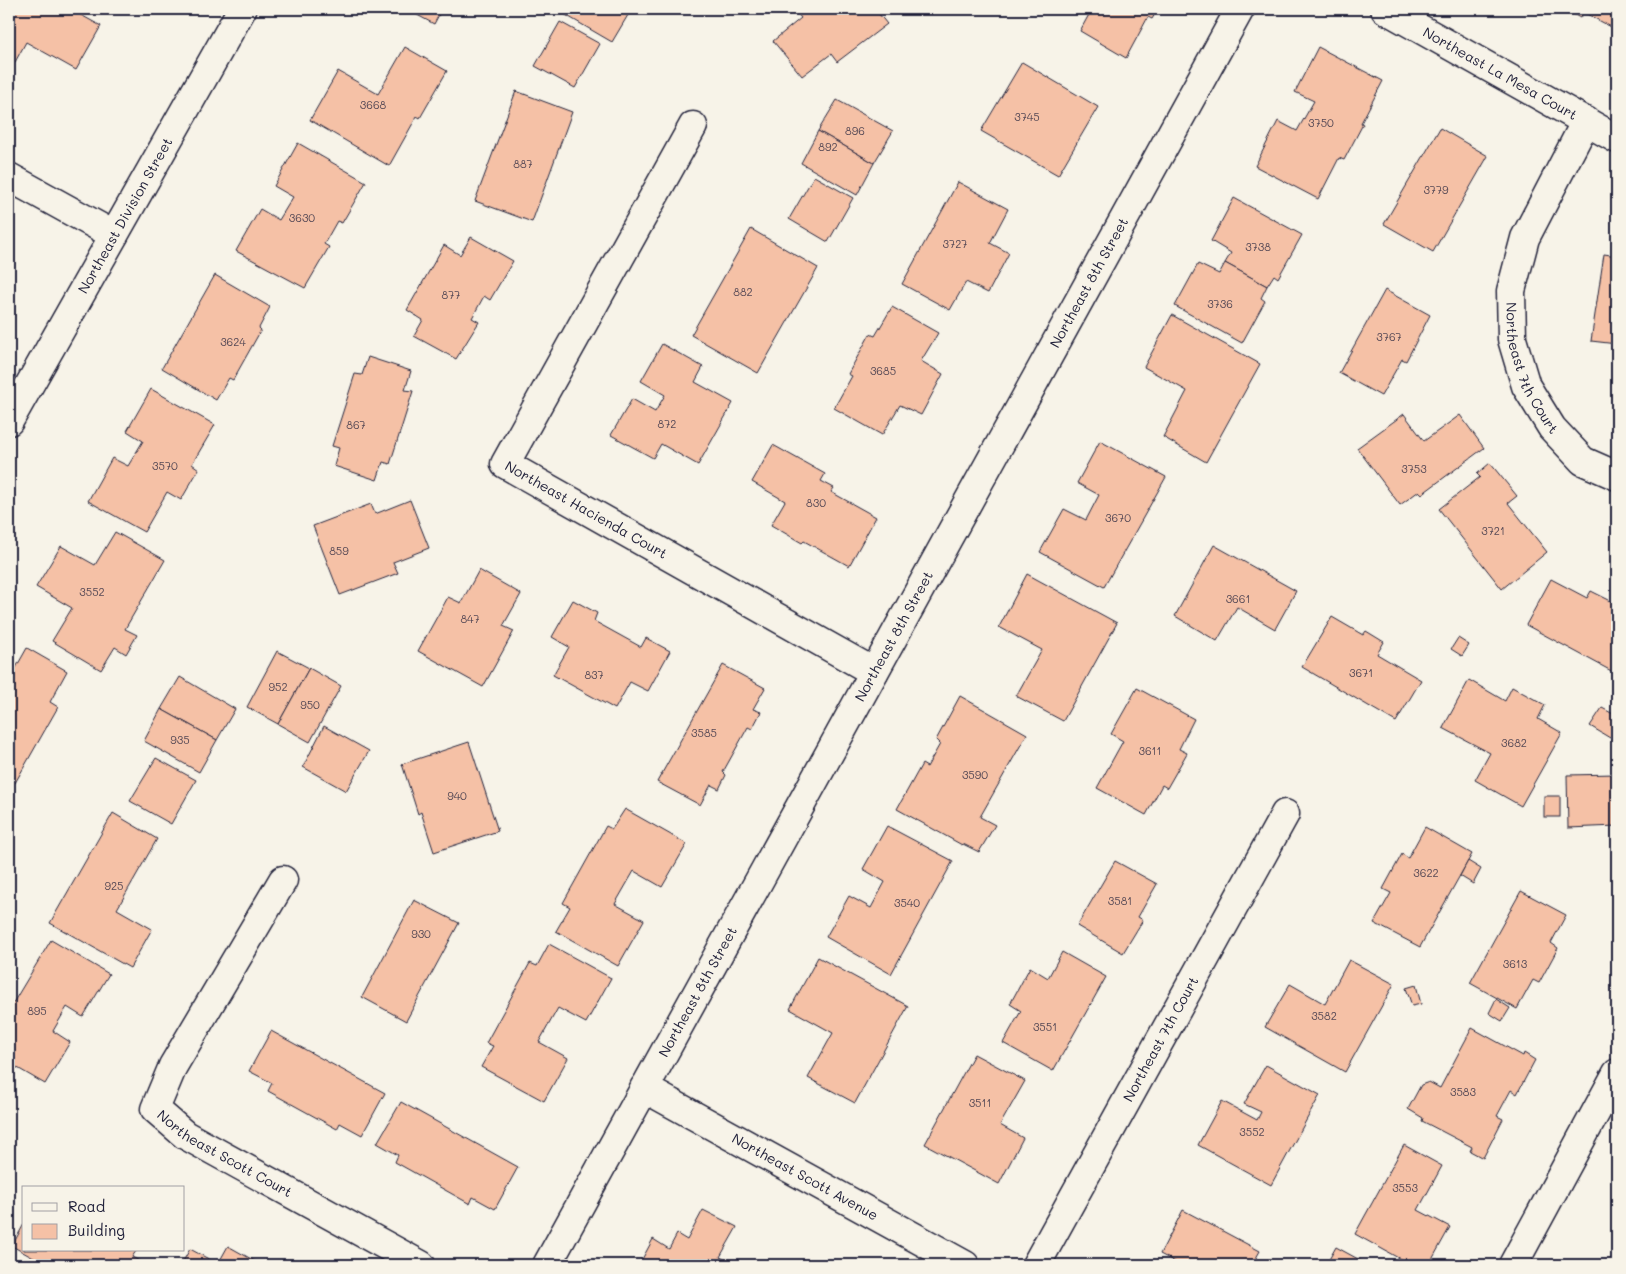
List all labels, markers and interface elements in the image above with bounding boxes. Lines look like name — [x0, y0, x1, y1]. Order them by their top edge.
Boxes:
street label: Northeast La Mesa Court — [1420, 22, 1581, 124]
house number: 3668 — [360, 97, 387, 112]
house number: 3745 — [1014, 109, 1040, 124]
house number: 3750 — [1308, 115, 1334, 130]
house number: 896 — [845, 123, 865, 138]
street label: Northeast Division Street — [73, 134, 176, 297]
house number: 892 — [818, 139, 838, 154]
house number: 887 — [513, 156, 533, 171]
house number: 3779 — [1423, 182, 1449, 197]
house number: 3630 — [289, 210, 315, 225]
street label: Northeast 8th Street — [1045, 214, 1132, 351]
house number: 3727 — [943, 236, 967, 251]
house number: 3738 — [1245, 239, 1271, 254]
house number: 882 — [733, 284, 753, 299]
house number: 877 — [442, 287, 460, 302]
house number: 3736 — [1207, 296, 1233, 311]
street label: Northeast 7th Court — [1502, 302, 1563, 438]
house number: 3767 — [1376, 329, 1402, 344]
house number: 3624 — [220, 334, 246, 349]
house number: 3685 — [870, 363, 896, 378]
house number: 872 — [658, 416, 676, 431]
house number: 867 — [346, 417, 366, 432]
street label: Northeast Hacienda Court — [502, 456, 671, 563]
house number: 3570 — [152, 458, 178, 473]
house number: 3753 — [1401, 461, 1427, 476]
house number: 830 — [806, 495, 826, 510]
house number: 3670 — [1105, 510, 1131, 525]
house number: 3721 — [1481, 523, 1505, 538]
house number: 859 — [329, 543, 349, 558]
street label: Northeast 8th Street — [850, 567, 937, 705]
house number: 3552 — [79, 584, 105, 599]
house number: 3661 — [1226, 591, 1250, 606]
house number: 847 — [460, 611, 480, 626]
house number: 3671 — [1349, 665, 1373, 680]
house number: 837 — [584, 667, 604, 682]
house number: 952 — [268, 679, 288, 694]
house number: 950 — [300, 697, 320, 712]
house number: 3585 — [691, 725, 717, 740]
house number: 935 — [170, 732, 190, 747]
house number: 3682 — [1501, 735, 1527, 750]
house number: 3611 — [1139, 743, 1161, 758]
house number: 3590 — [962, 767, 988, 782]
house number: 940 — [447, 788, 467, 803]
house number: 3622 — [1413, 865, 1439, 880]
house number: 925 — [104, 878, 124, 893]
house number: 3581 — [1108, 893, 1132, 908]
house number: 3540 — [894, 895, 920, 910]
street label: Northeast 8th Street — [654, 923, 741, 1060]
house number: 930 — [411, 926, 431, 941]
house number: 3613 — [1503, 956, 1528, 971]
street label: Northeast 7th Court — [1118, 973, 1202, 1105]
house number: 895 — [27, 1003, 47, 1018]
house number: 3582 — [1311, 1008, 1337, 1023]
house number: 3551 — [1033, 1019, 1057, 1034]
house number: 3583 — [1450, 1084, 1477, 1099]
house number: 3511 — [969, 1095, 991, 1110]
street label: Northeast Scott Court — [153, 1105, 296, 1201]
house number: 3552 — [1239, 1124, 1265, 1139]
street label: Northeast Scott Avenue — [729, 1128, 882, 1224]
house number: 3553 — [1392, 1180, 1418, 1195]
legend — [22, 1186, 185, 1252]
text: Road — [68, 1196, 105, 1216]
text: Building — [68, 1220, 125, 1240]

